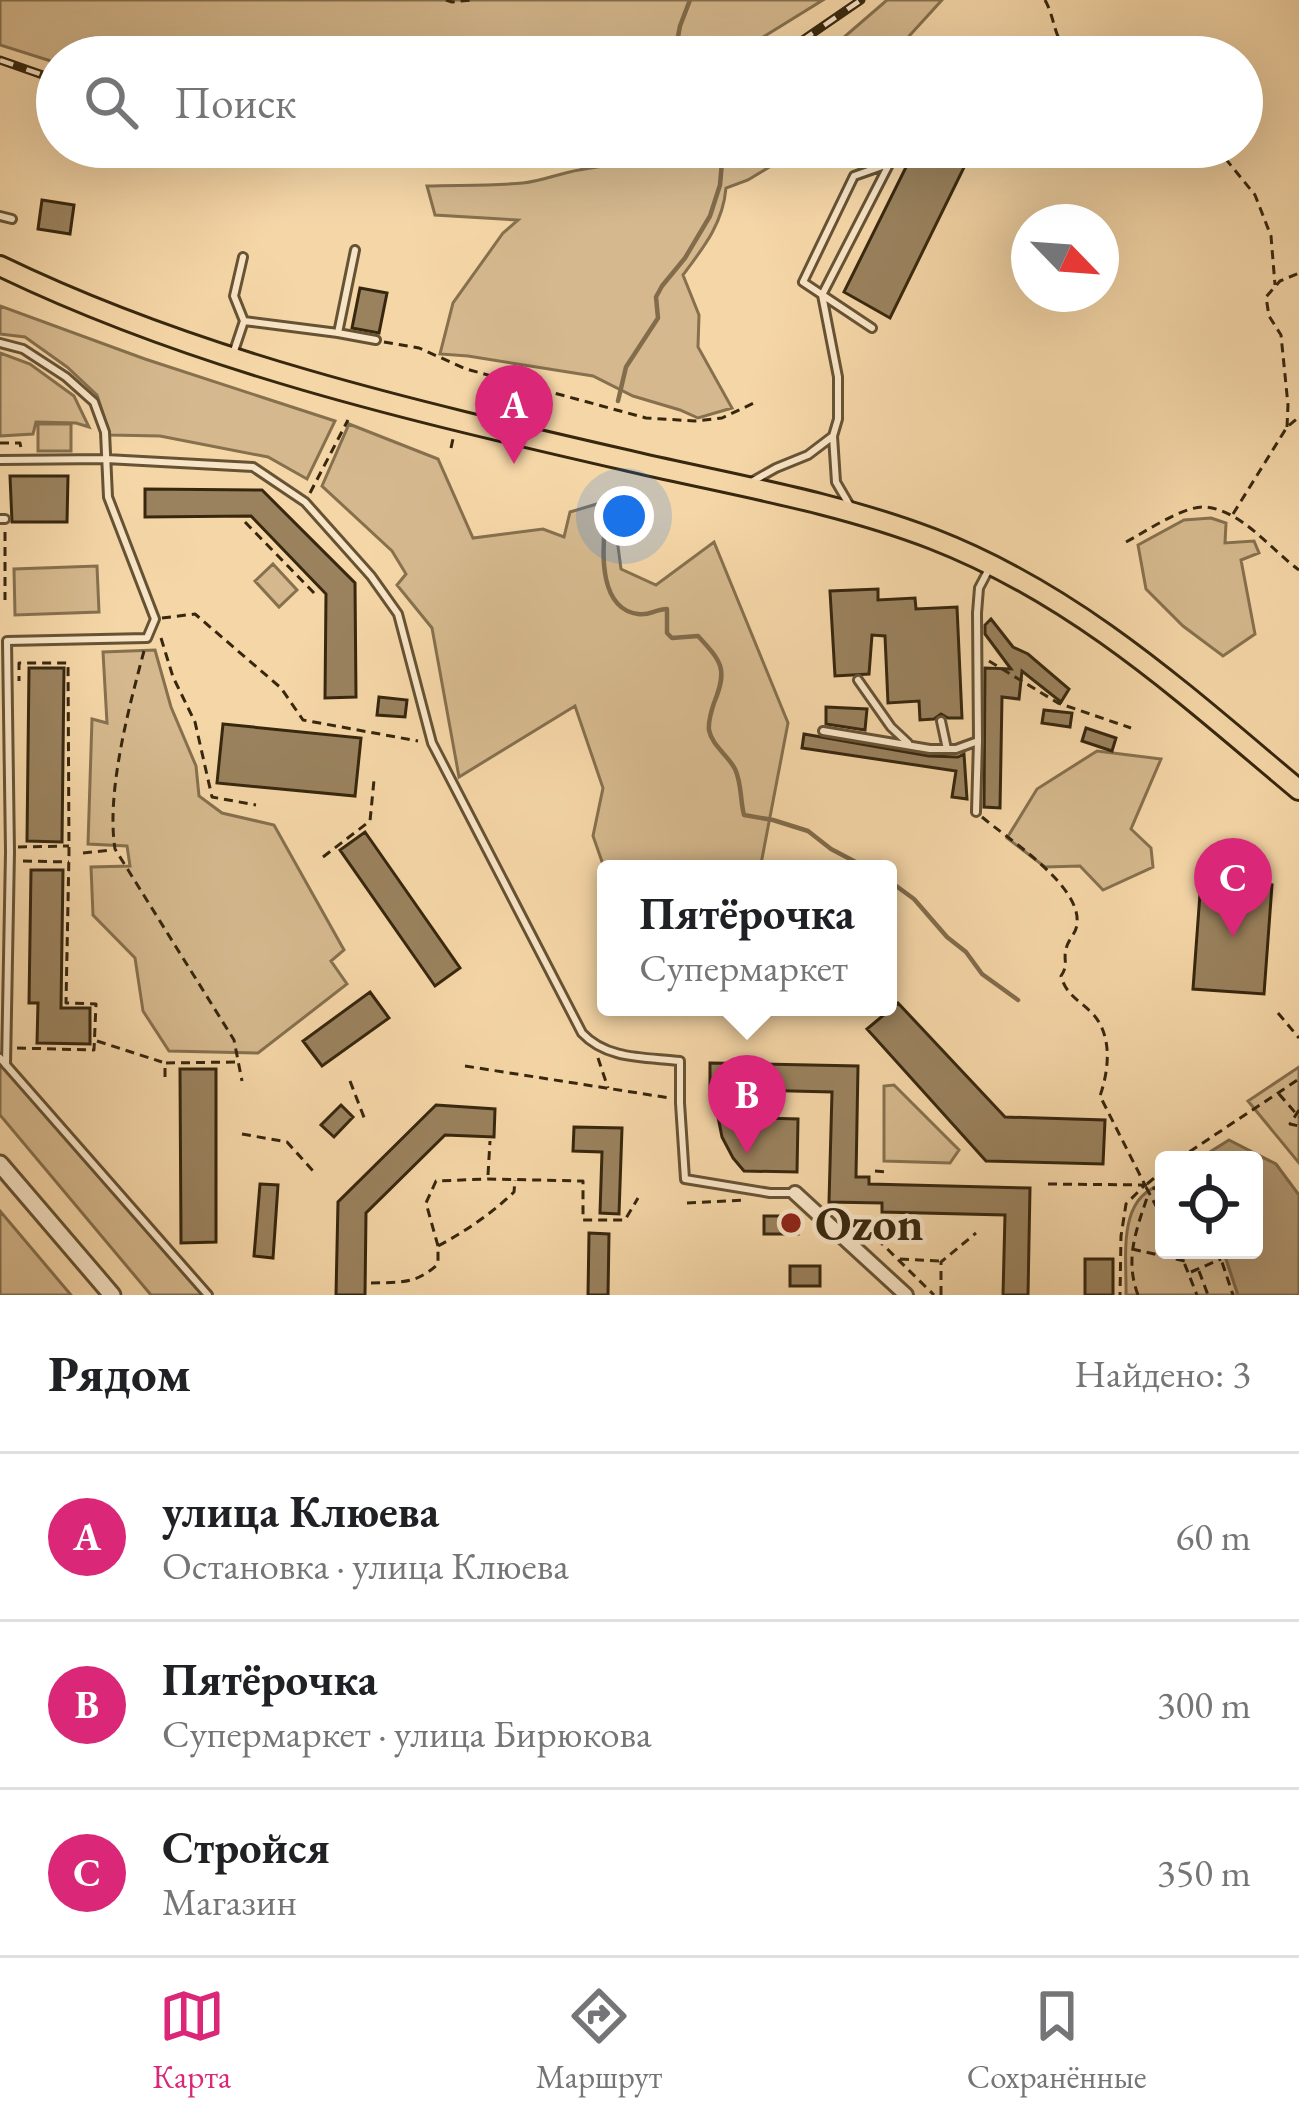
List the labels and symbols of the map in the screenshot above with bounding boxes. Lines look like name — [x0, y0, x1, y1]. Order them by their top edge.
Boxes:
north arrow — [1011, 204, 1119, 312]
pin: A — [475, 365, 553, 464]
your location — [594, 486, 654, 546]
pin: C — [1194, 838, 1272, 937]
pin: B — [708, 1055, 786, 1154]
place label: Ozon — [815, 1192, 924, 1254]
marker: Ozon — [778, 1210, 804, 1236]

